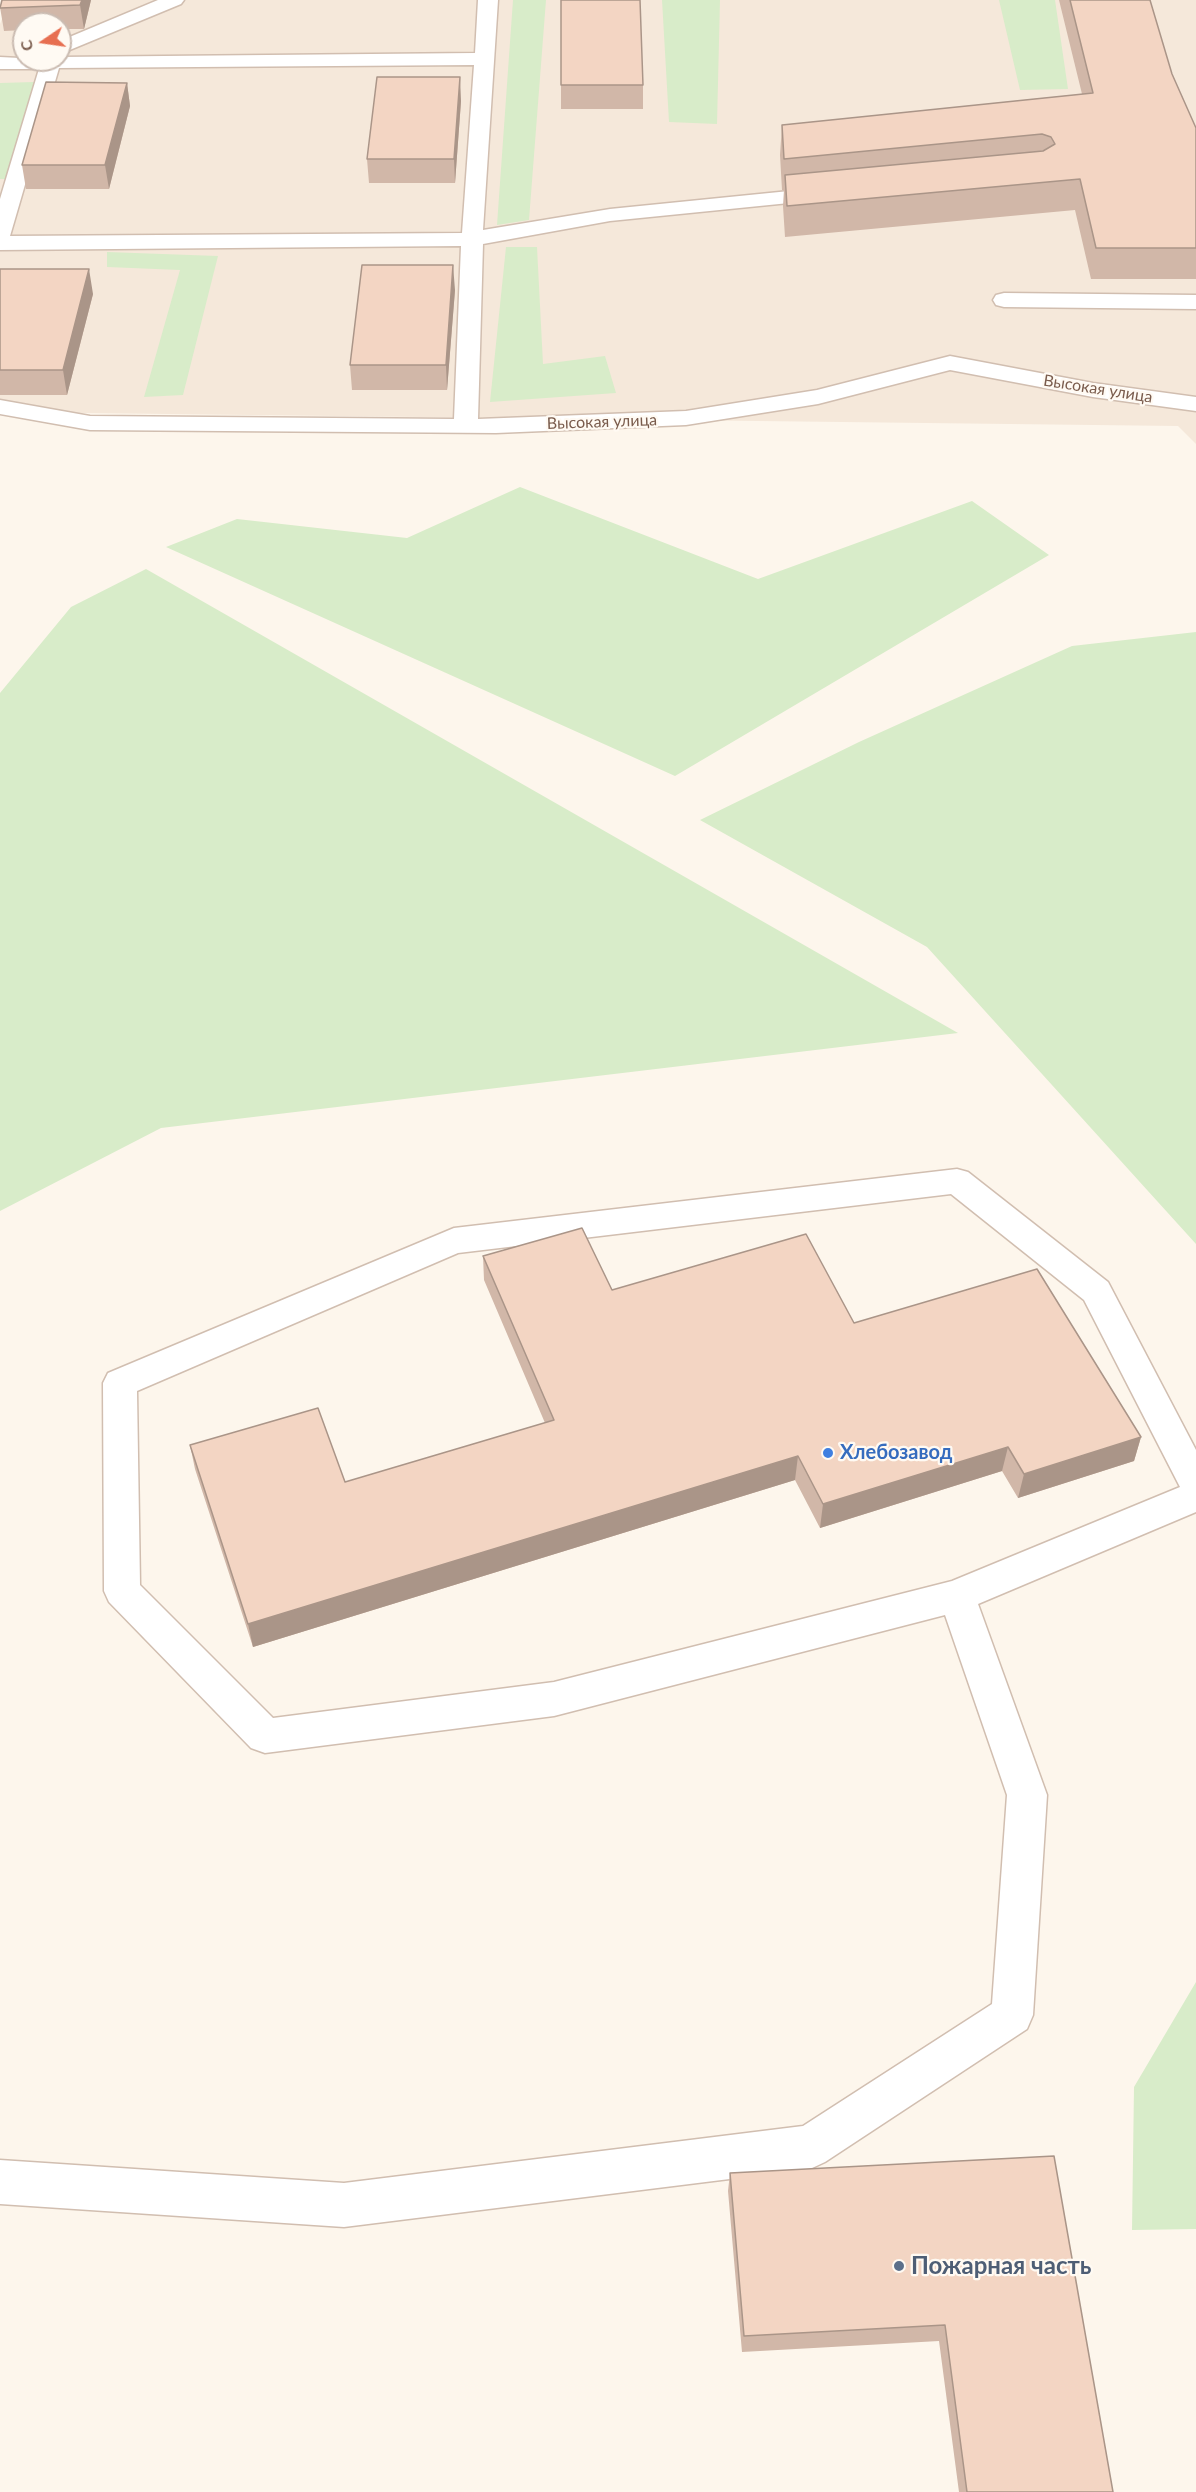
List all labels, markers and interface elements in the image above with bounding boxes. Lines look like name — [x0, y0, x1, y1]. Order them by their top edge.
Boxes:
north arrow — [12, 12, 72, 72]
text: С — [15, 38, 36, 53]
street label: Высокая улица — [1042, 371, 1154, 407]
street label: Высокая улица — [547, 410, 657, 434]
place label: Хлебозавод — [840, 1441, 952, 1465]
marker: Хлебозавод — [821, 1446, 835, 1460]
place label: Пожарная часть — [911, 2252, 1091, 2280]
marker: Пожарная часть — [892, 2259, 906, 2273]

